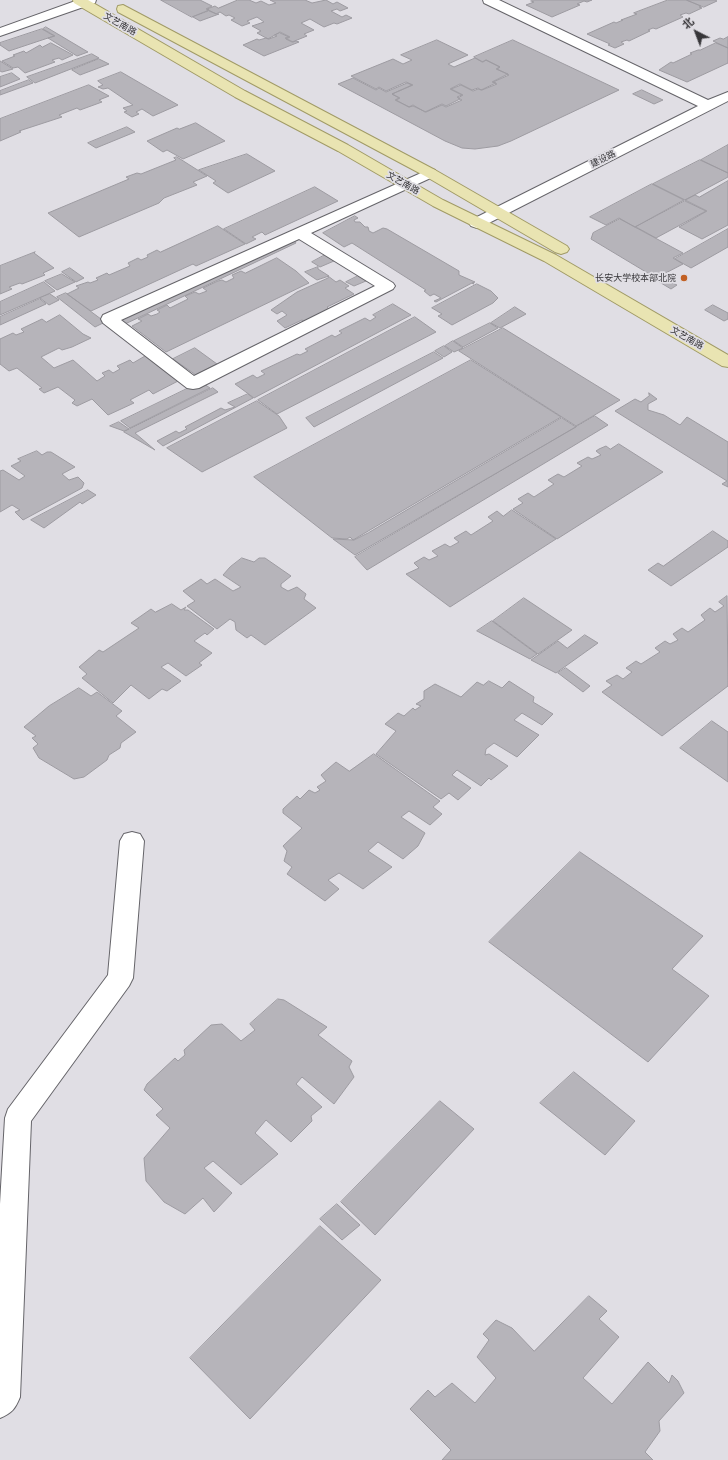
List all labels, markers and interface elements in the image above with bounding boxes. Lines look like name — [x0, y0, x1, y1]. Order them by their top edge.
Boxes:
street label: 文艺南路 — [102, 10, 138, 38]
north arrow — [676, 12, 716, 52]
text: 北 — [680, 15, 696, 31]
street label: 建设路 — [589, 148, 617, 170]
street label: 文艺南路 — [385, 169, 421, 197]
place label: 长安大学校本部北院 — [595, 273, 676, 283]
marker: 长安大学校本部北院 — [679, 273, 689, 283]
street label: 文艺南路 — [669, 324, 705, 352]

